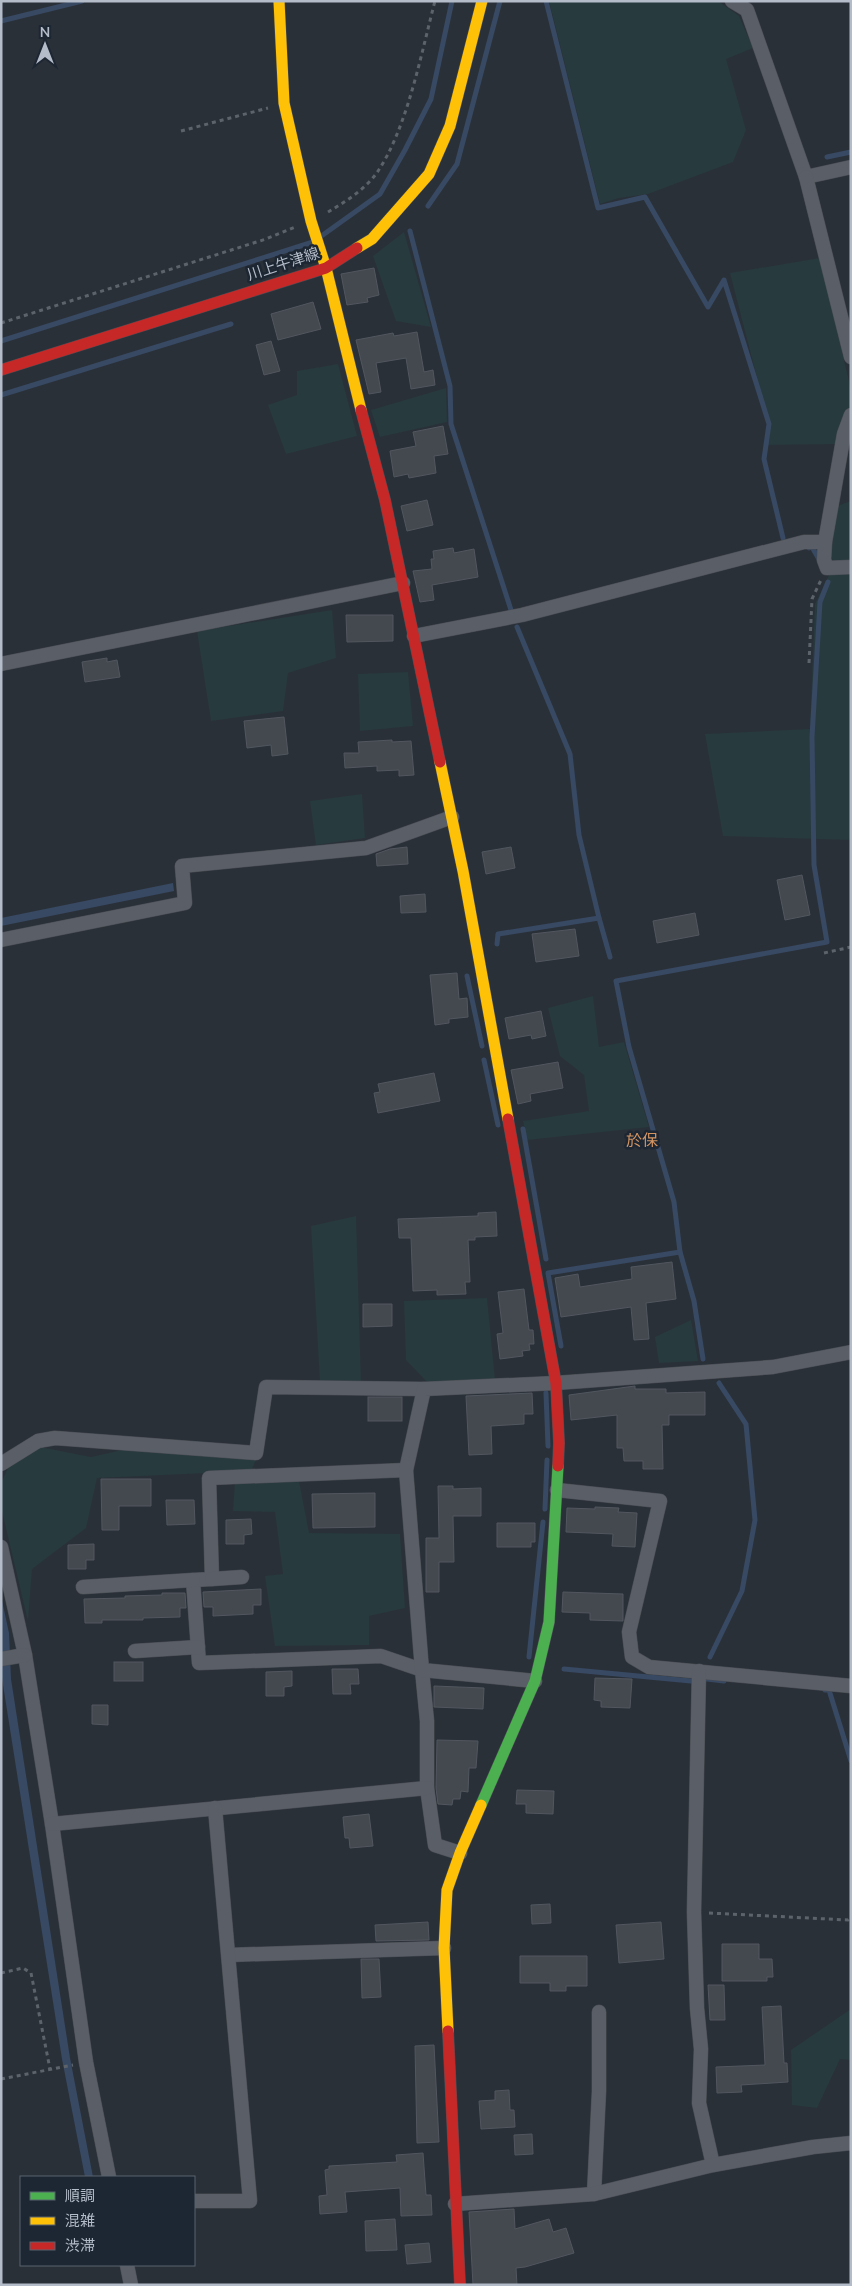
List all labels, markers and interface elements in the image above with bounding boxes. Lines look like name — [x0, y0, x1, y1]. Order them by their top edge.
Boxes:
north arrow — [20, 20, 70, 70]
text: N — [40, 23, 50, 42]
street label: 川上牛津線 — [244, 243, 322, 285]
district label: 於保 — [626, 1130, 658, 1152]
legend — [20, 2176, 195, 2266]
text: 順調 — [65, 2186, 95, 2206]
text: 混雑 — [65, 2211, 95, 2231]
text: 渋滞 — [65, 2236, 95, 2256]

